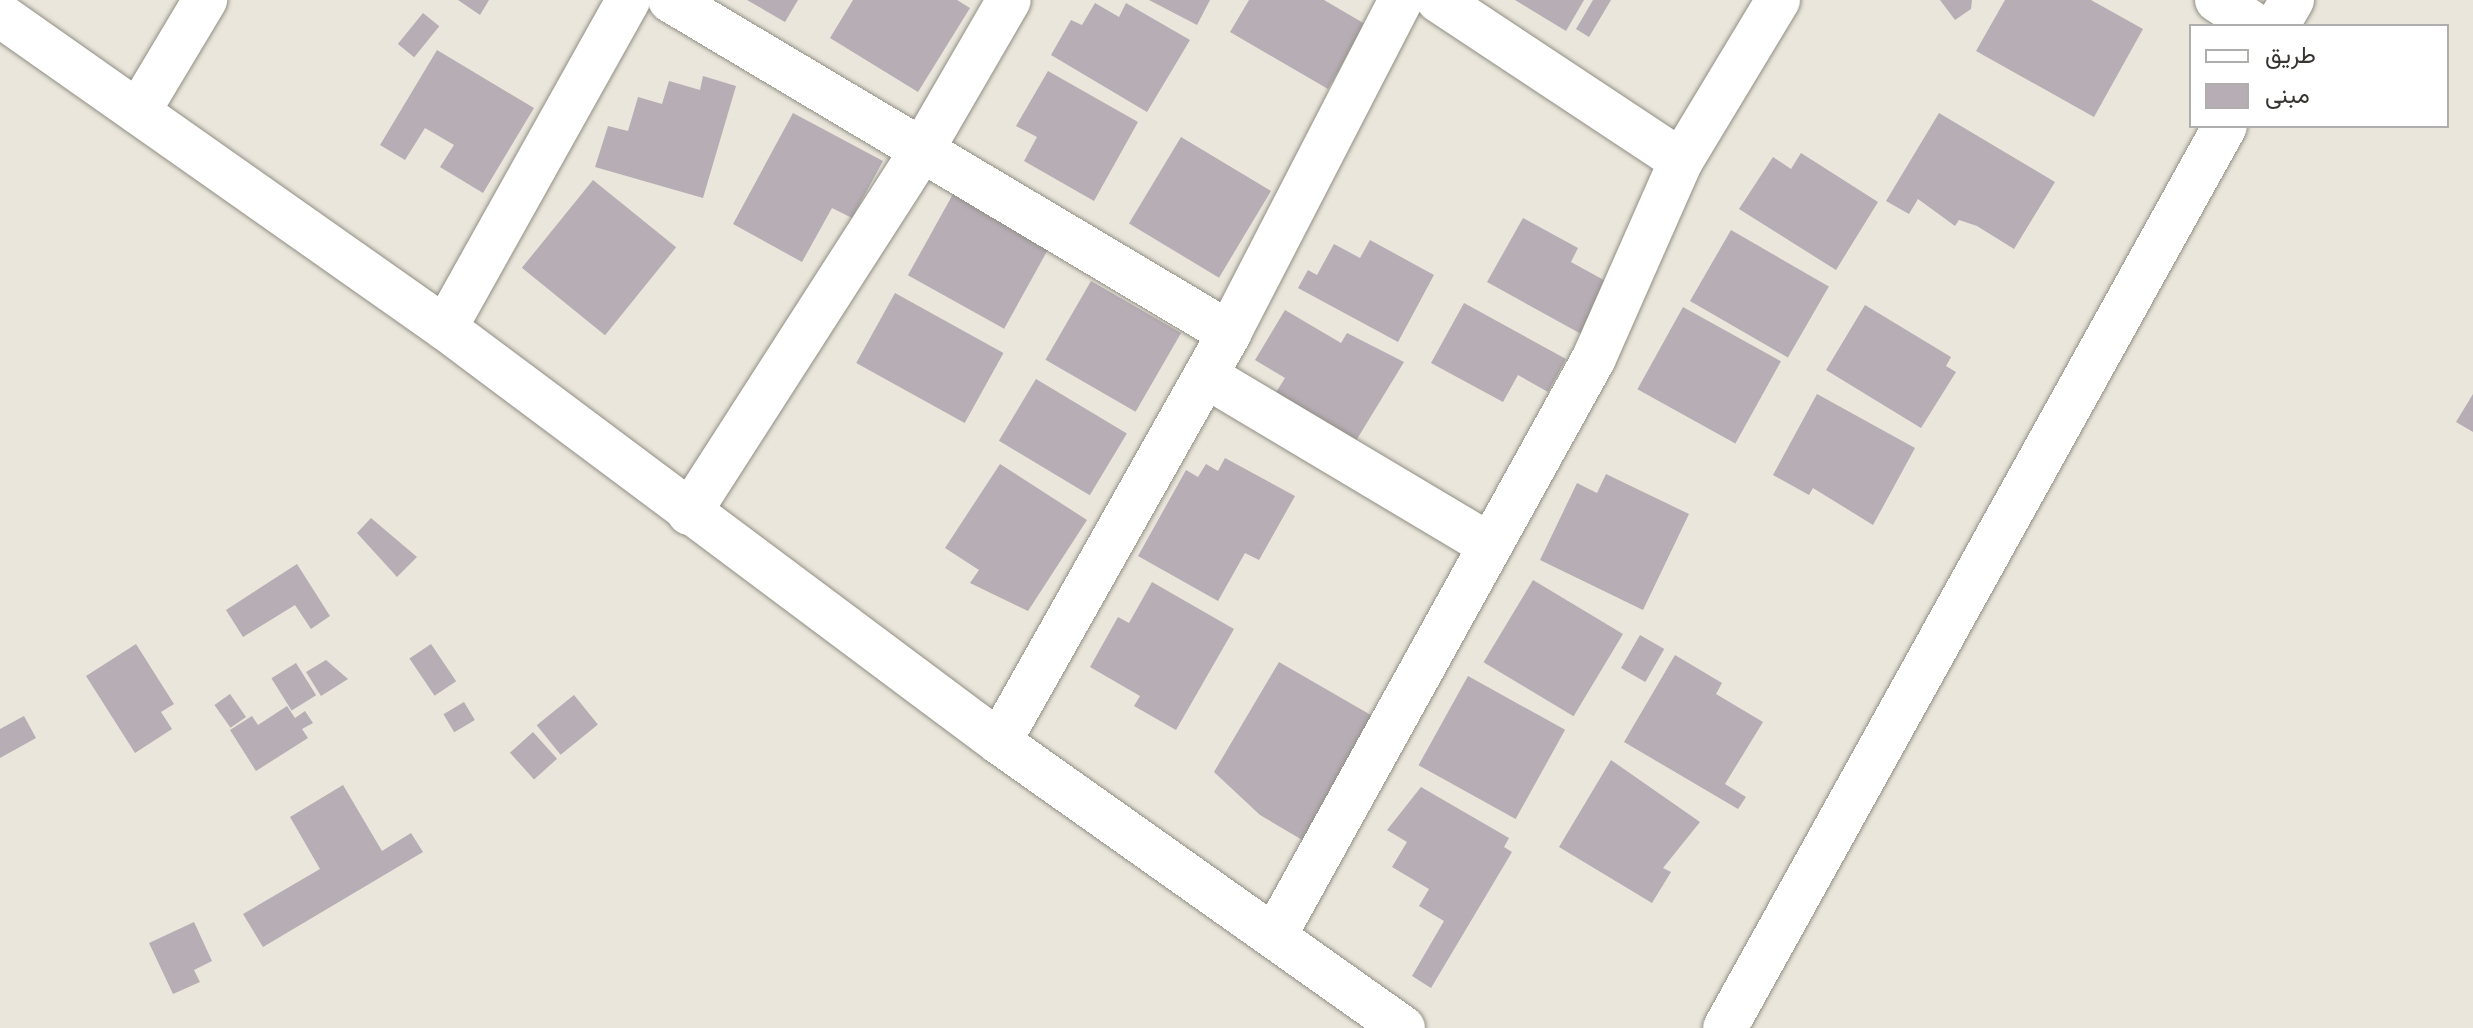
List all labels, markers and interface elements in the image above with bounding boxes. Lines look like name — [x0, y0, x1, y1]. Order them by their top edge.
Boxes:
legend — [2189, 24, 2449, 128]
text: طريق — [2265, 37, 2316, 72]
text: مبنى — [2265, 77, 2310, 112]

